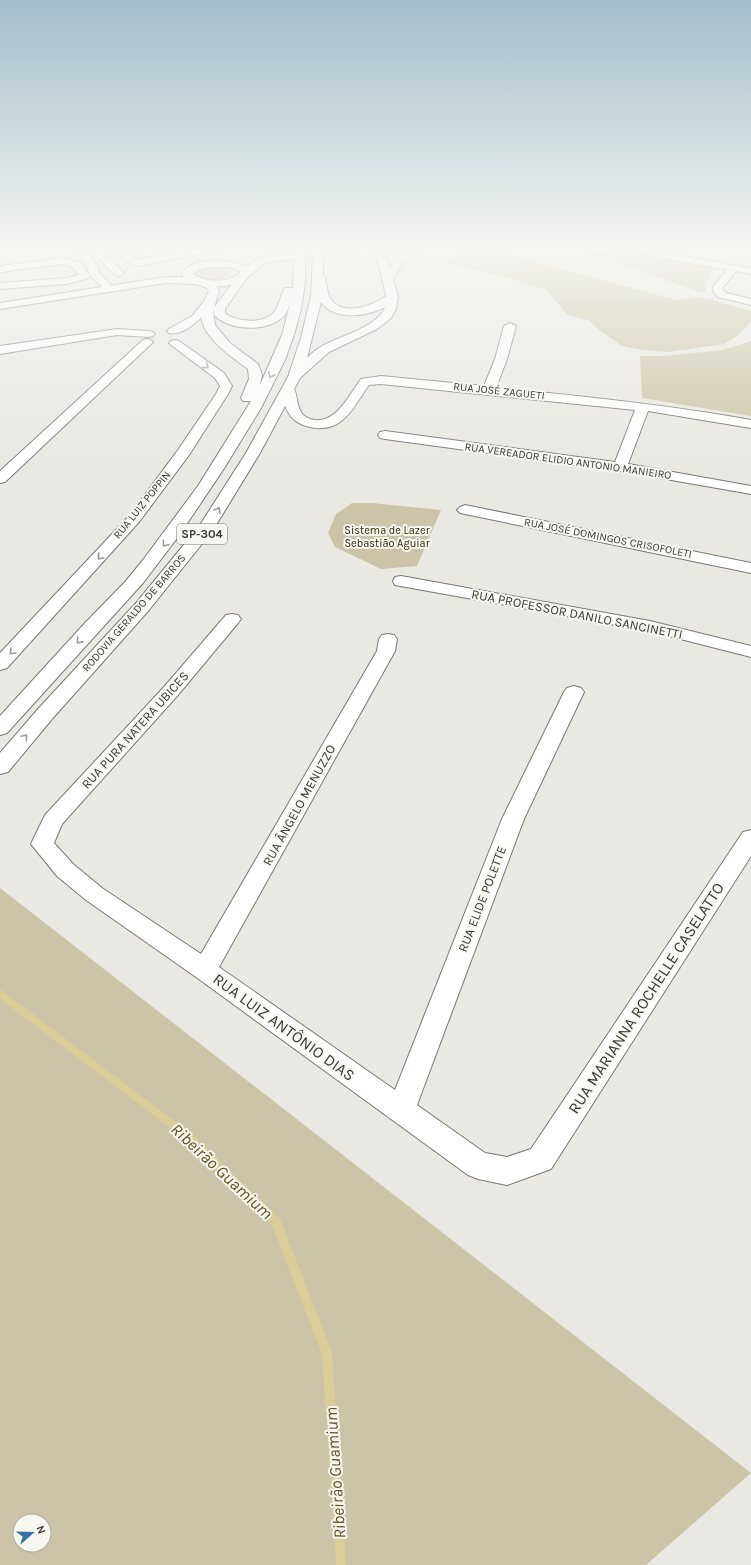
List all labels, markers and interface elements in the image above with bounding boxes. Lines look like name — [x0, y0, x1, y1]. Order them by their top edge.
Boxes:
one-way arrow — [202, 361, 209, 369]
one-way arrow — [268, 370, 276, 378]
street label: RUA JOSÉ ZAGUETI — [453, 378, 545, 402]
street label: RUA VEREADOR ELIDIO ANTONIO MANIEIRO — [464, 440, 672, 482]
street label: RUA LUIZ POPPIN — [111, 469, 173, 541]
one-way arrow — [213, 507, 220, 514]
street label: RUA JOSÉ DOMINGOS CRISOFOLETI — [523, 513, 693, 561]
road number: SP-304 — [177, 524, 227, 544]
park label: Sistema de Lazer Sebastião Aguiar — [344, 524, 430, 550]
one-way arrow — [162, 539, 169, 546]
street label: RODOVIA GERALDO DE BARROS — [80, 552, 188, 674]
one-way arrow — [97, 552, 104, 559]
street label: RUA PROFESSOR DANILO SANCINETTI — [470, 586, 684, 642]
one-way arrow — [76, 636, 83, 644]
one-way arrow — [9, 647, 16, 655]
street label: RUA PURA NATERA UBICES — [78, 668, 192, 792]
one-way arrow — [21, 734, 28, 742]
street label: RUA ÂNGELO MENUZZO — [259, 741, 339, 868]
street label: RUA ELIDE POLETTE — [455, 844, 509, 954]
street label: RUA MARIANNA ROCHELLE CASELATTO — [564, 879, 728, 1117]
street label: RUA LUIZ ANTÔNIO DIAS — [209, 969, 359, 1085]
water label: Ribeirão Guamium — [167, 1119, 277, 1223]
water label: Ribeirão Guamium — [320, 1407, 350, 1539]
north arrow — [12, 1513, 52, 1553]
text: N — [33, 1524, 48, 1536]

